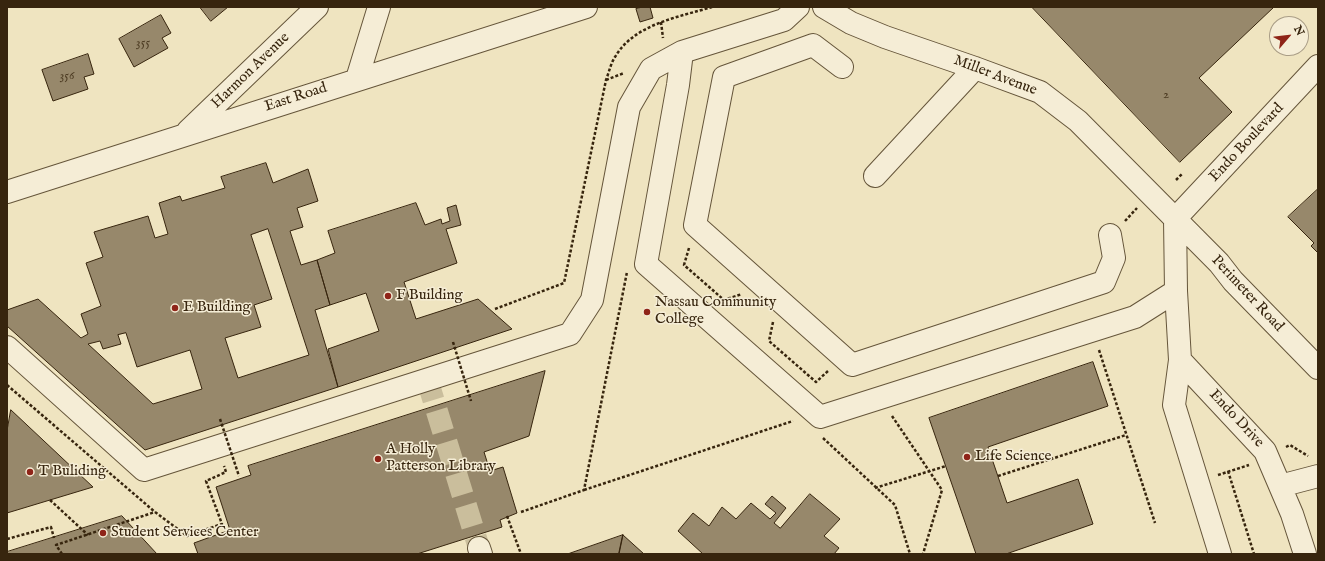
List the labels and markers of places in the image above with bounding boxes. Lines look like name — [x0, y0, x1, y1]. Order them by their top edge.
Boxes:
place label: F Building — [396, 287, 463, 305]
marker: F Building — [383, 291, 393, 301]
place label: Nassau Community College — [655, 294, 776, 329]
place label: E Building — [183, 299, 251, 317]
marker: E Building — [170, 303, 180, 313]
marker: Nassau Community College — [642, 307, 652, 317]
place label: A Holly Patterson Library — [386, 441, 496, 476]
place label: Life Science — [975, 448, 1052, 466]
marker: Life Science — [962, 452, 972, 462]
marker: A Holly Patterson Library — [373, 454, 383, 464]
place label: T Buliding — [38, 463, 106, 481]
marker: T Buliding — [25, 467, 35, 477]
place label: Student Services Center — [111, 524, 259, 542]
marker: Student Services Center — [98, 528, 108, 538]

